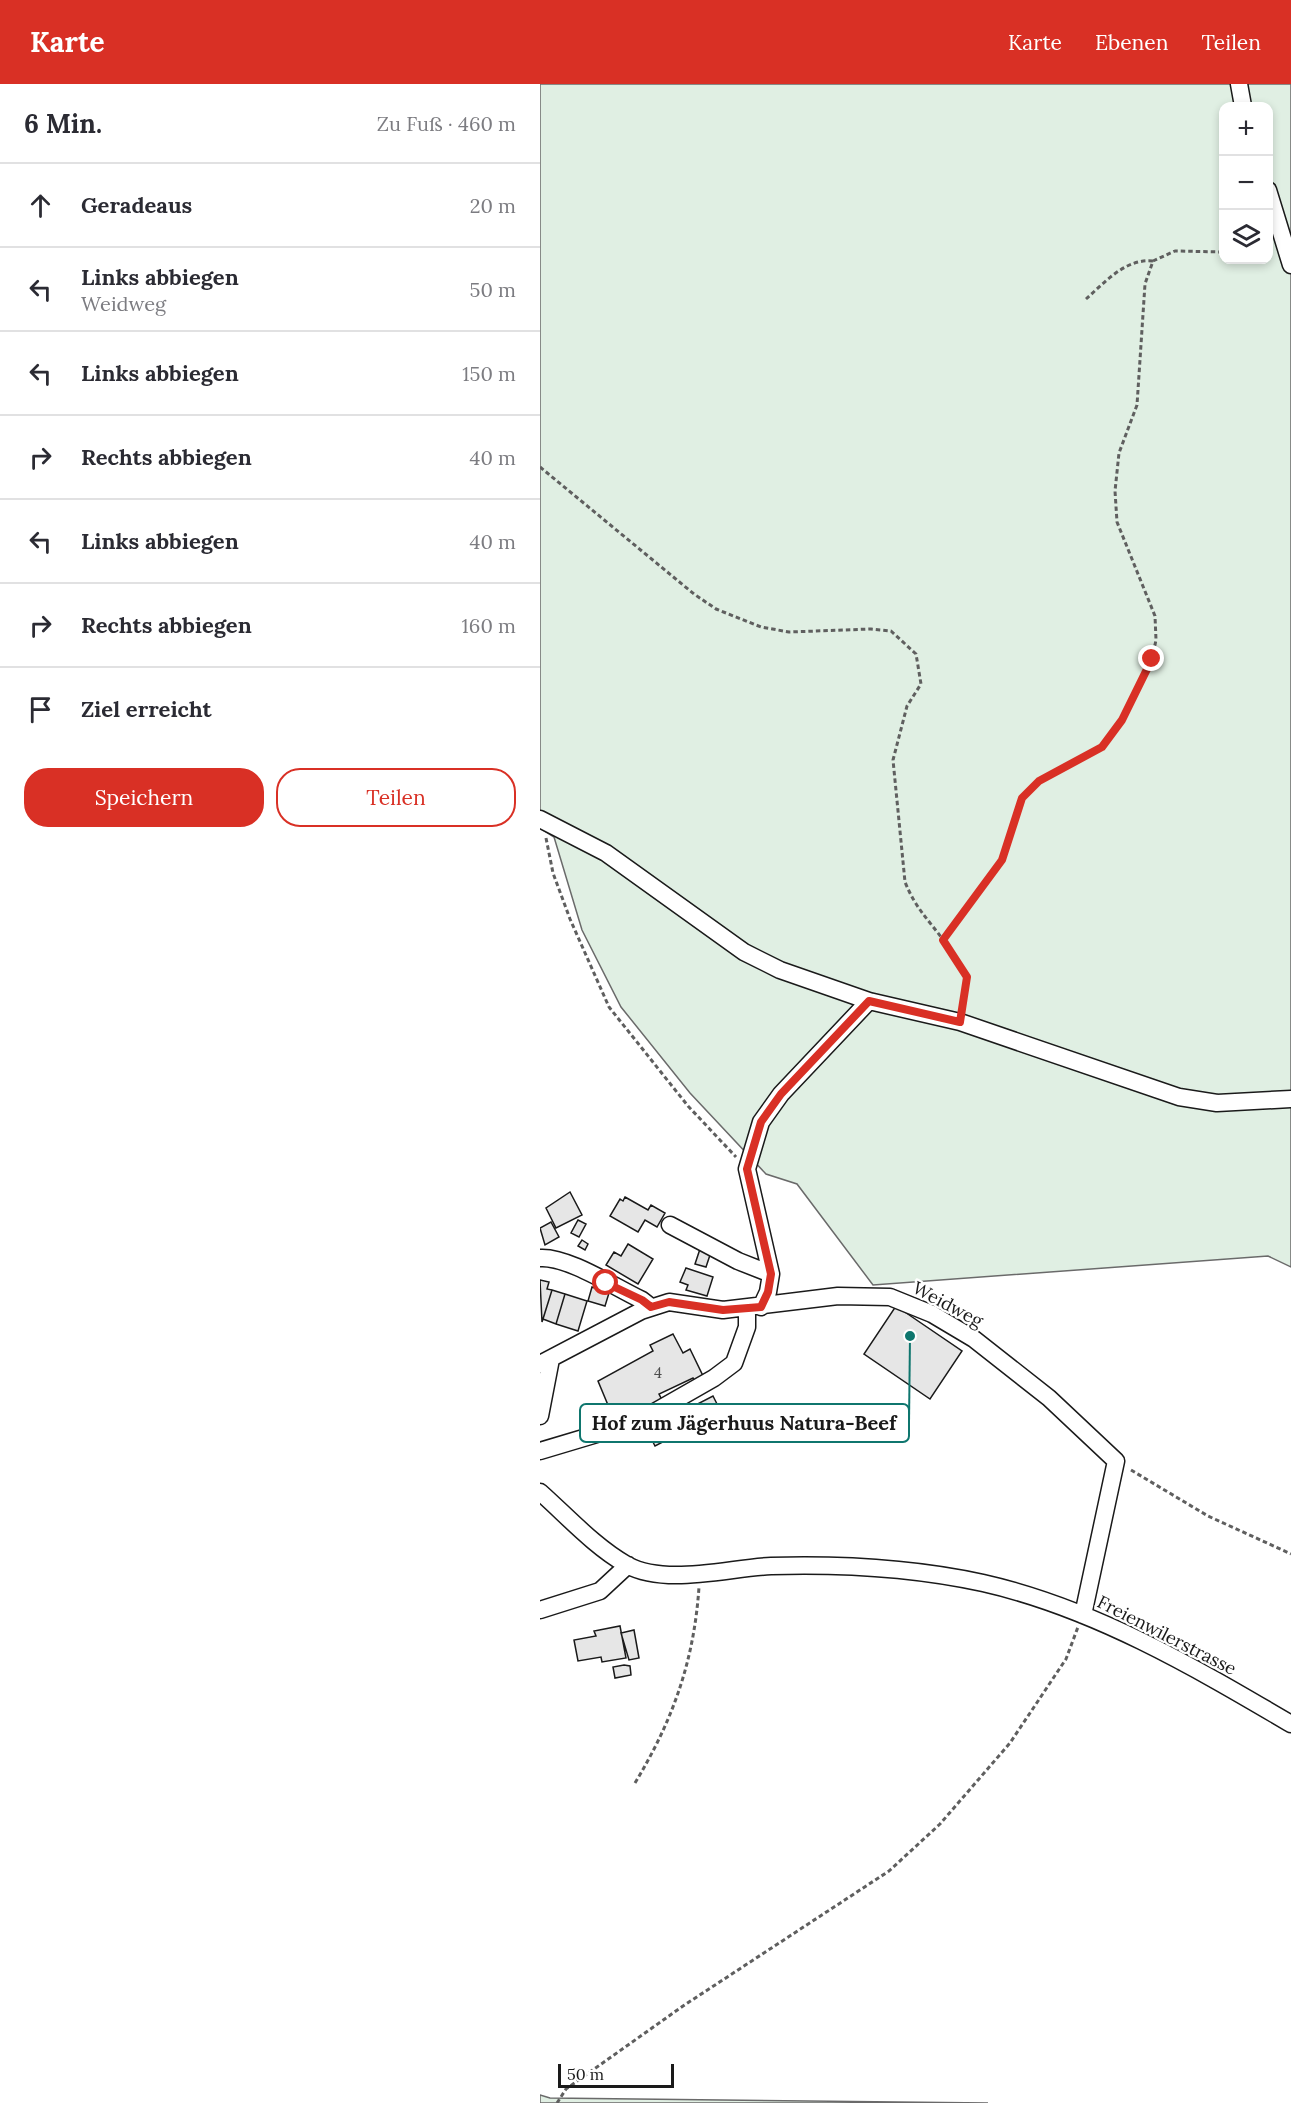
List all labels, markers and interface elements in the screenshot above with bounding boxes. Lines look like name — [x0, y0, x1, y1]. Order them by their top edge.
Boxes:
text: Karte — [30, 24, 105, 60]
text: Karte — [1008, 29, 1062, 56]
text: Ebenen — [1095, 29, 1168, 56]
text: Teilen — [1201, 29, 1261, 56]
map controls — [1219, 102, 1273, 264]
button: + — [1219, 102, 1273, 156]
text: 6 Min. — [24, 107, 102, 140]
text: Zu Fuß · 460 m — [377, 111, 516, 136]
button: − — [1219, 156, 1273, 210]
icon: ahead — [24, 189, 57, 222]
text: Geradeaus — [81, 191, 192, 219]
text: 20 m — [470, 193, 516, 218]
button: layers — [1219, 210, 1273, 264]
text: Links abbiegen — [81, 263, 239, 291]
icon: left — [24, 273, 57, 306]
text: 50 m — [470, 277, 516, 302]
text: Weidweg — [81, 291, 166, 316]
icon: left — [24, 357, 57, 390]
text: Links abbiegen — [81, 359, 239, 387]
text: 150 m — [462, 361, 516, 386]
icon: right — [24, 441, 57, 474]
text: Rechts abbiegen — [81, 443, 252, 471]
text: 40 m — [470, 445, 516, 470]
icon: left — [24, 525, 57, 558]
text: Links abbiegen — [81, 527, 239, 555]
text: 40 m — [470, 529, 516, 554]
icon: right — [24, 609, 57, 642]
text: Rechts abbiegen — [81, 611, 252, 639]
text: 160 m — [462, 613, 516, 638]
route end — [1138, 645, 1164, 671]
icon: arrive — [24, 693, 57, 726]
text: Ziel erreicht — [81, 695, 212, 723]
button: Speichern — [24, 768, 264, 827]
button: Teilen — [276, 768, 516, 827]
route start — [592, 1269, 618, 1295]
street label: Weidweg — [909, 1276, 988, 1333]
house number: 4 — [654, 1363, 662, 1382]
callout: Hof zum Jägerhuus Natura-Beef — [580, 1404, 909, 1442]
text: Hof zum Jägerhuus Natura-Beef — [592, 1410, 898, 1435]
street label: Freienwilerstrasse — [1094, 1590, 1241, 1680]
scale bar — [558, 2061, 674, 2088]
text: 50 m — [567, 2064, 604, 2084]

